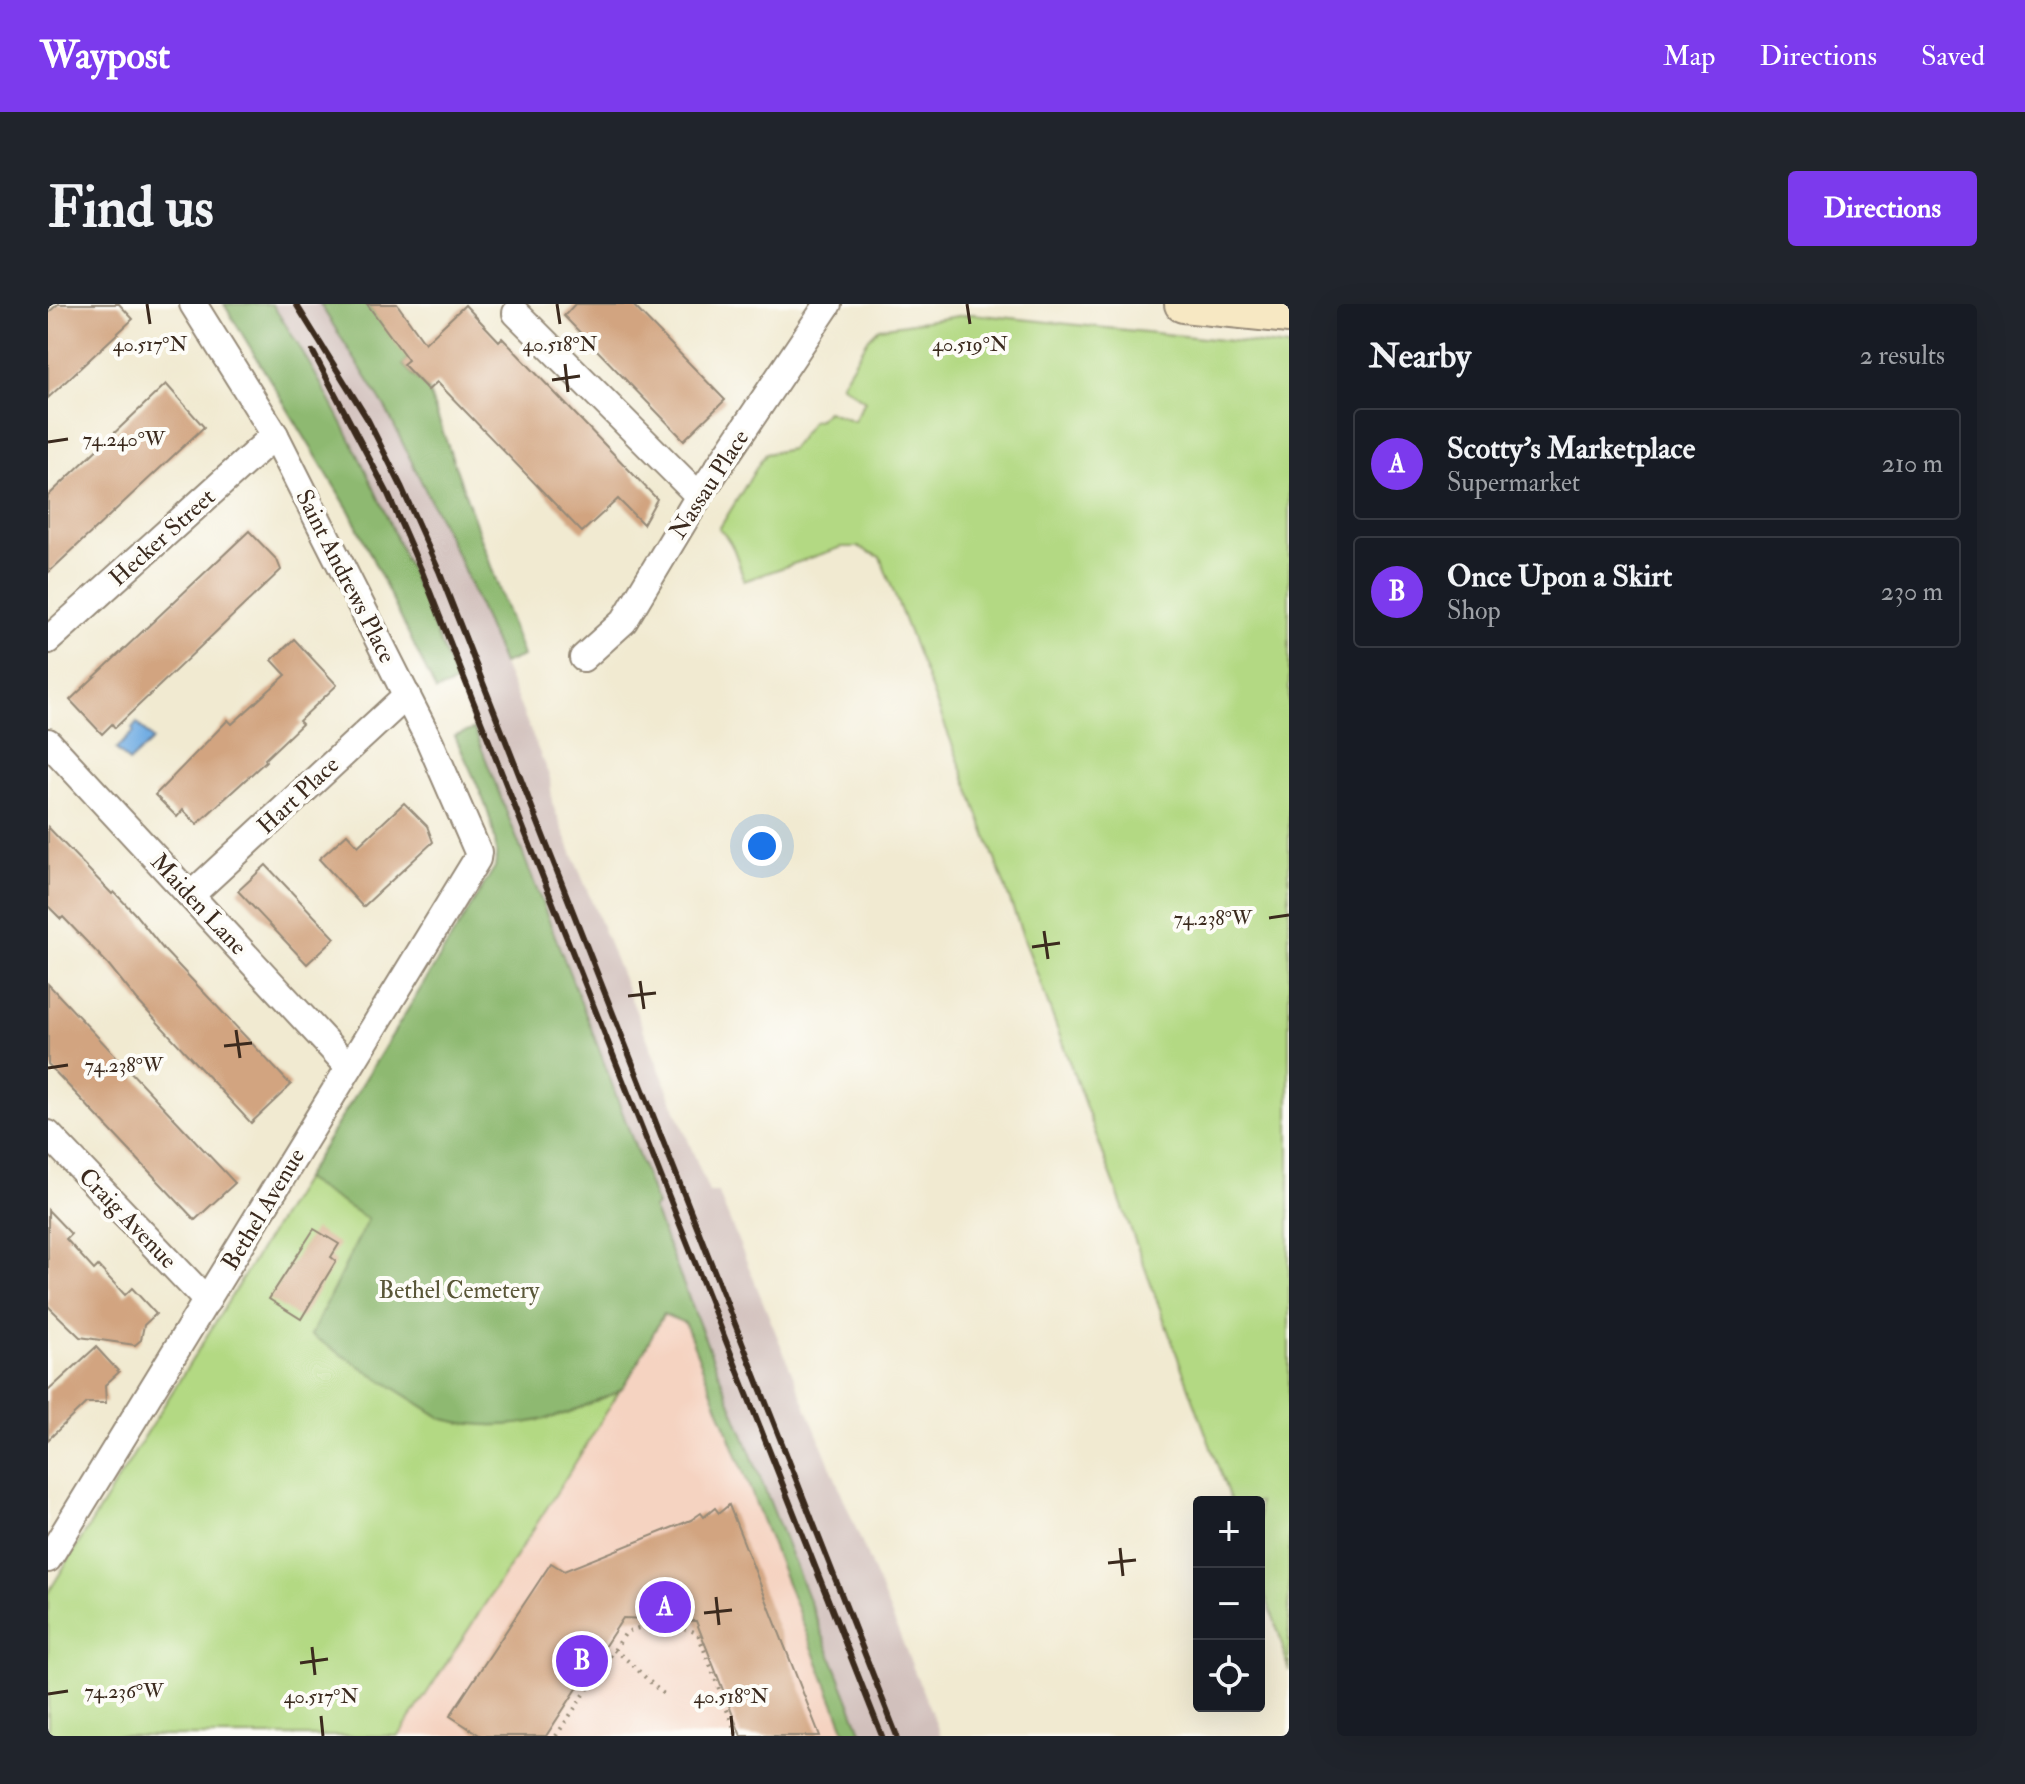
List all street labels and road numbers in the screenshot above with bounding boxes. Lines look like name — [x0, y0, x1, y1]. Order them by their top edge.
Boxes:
street label: Nassau Place — [663, 424, 756, 545]
street label: Hecker Street — [103, 482, 222, 593]
street label: Saint Andrews Place — [288, 484, 403, 668]
street label: Hart Place — [251, 750, 346, 841]
street label: Maiden Lane — [144, 847, 254, 962]
street label: Bethel Avenue — [215, 1143, 312, 1276]
street label: Craig Avenue — [72, 1161, 184, 1275]

